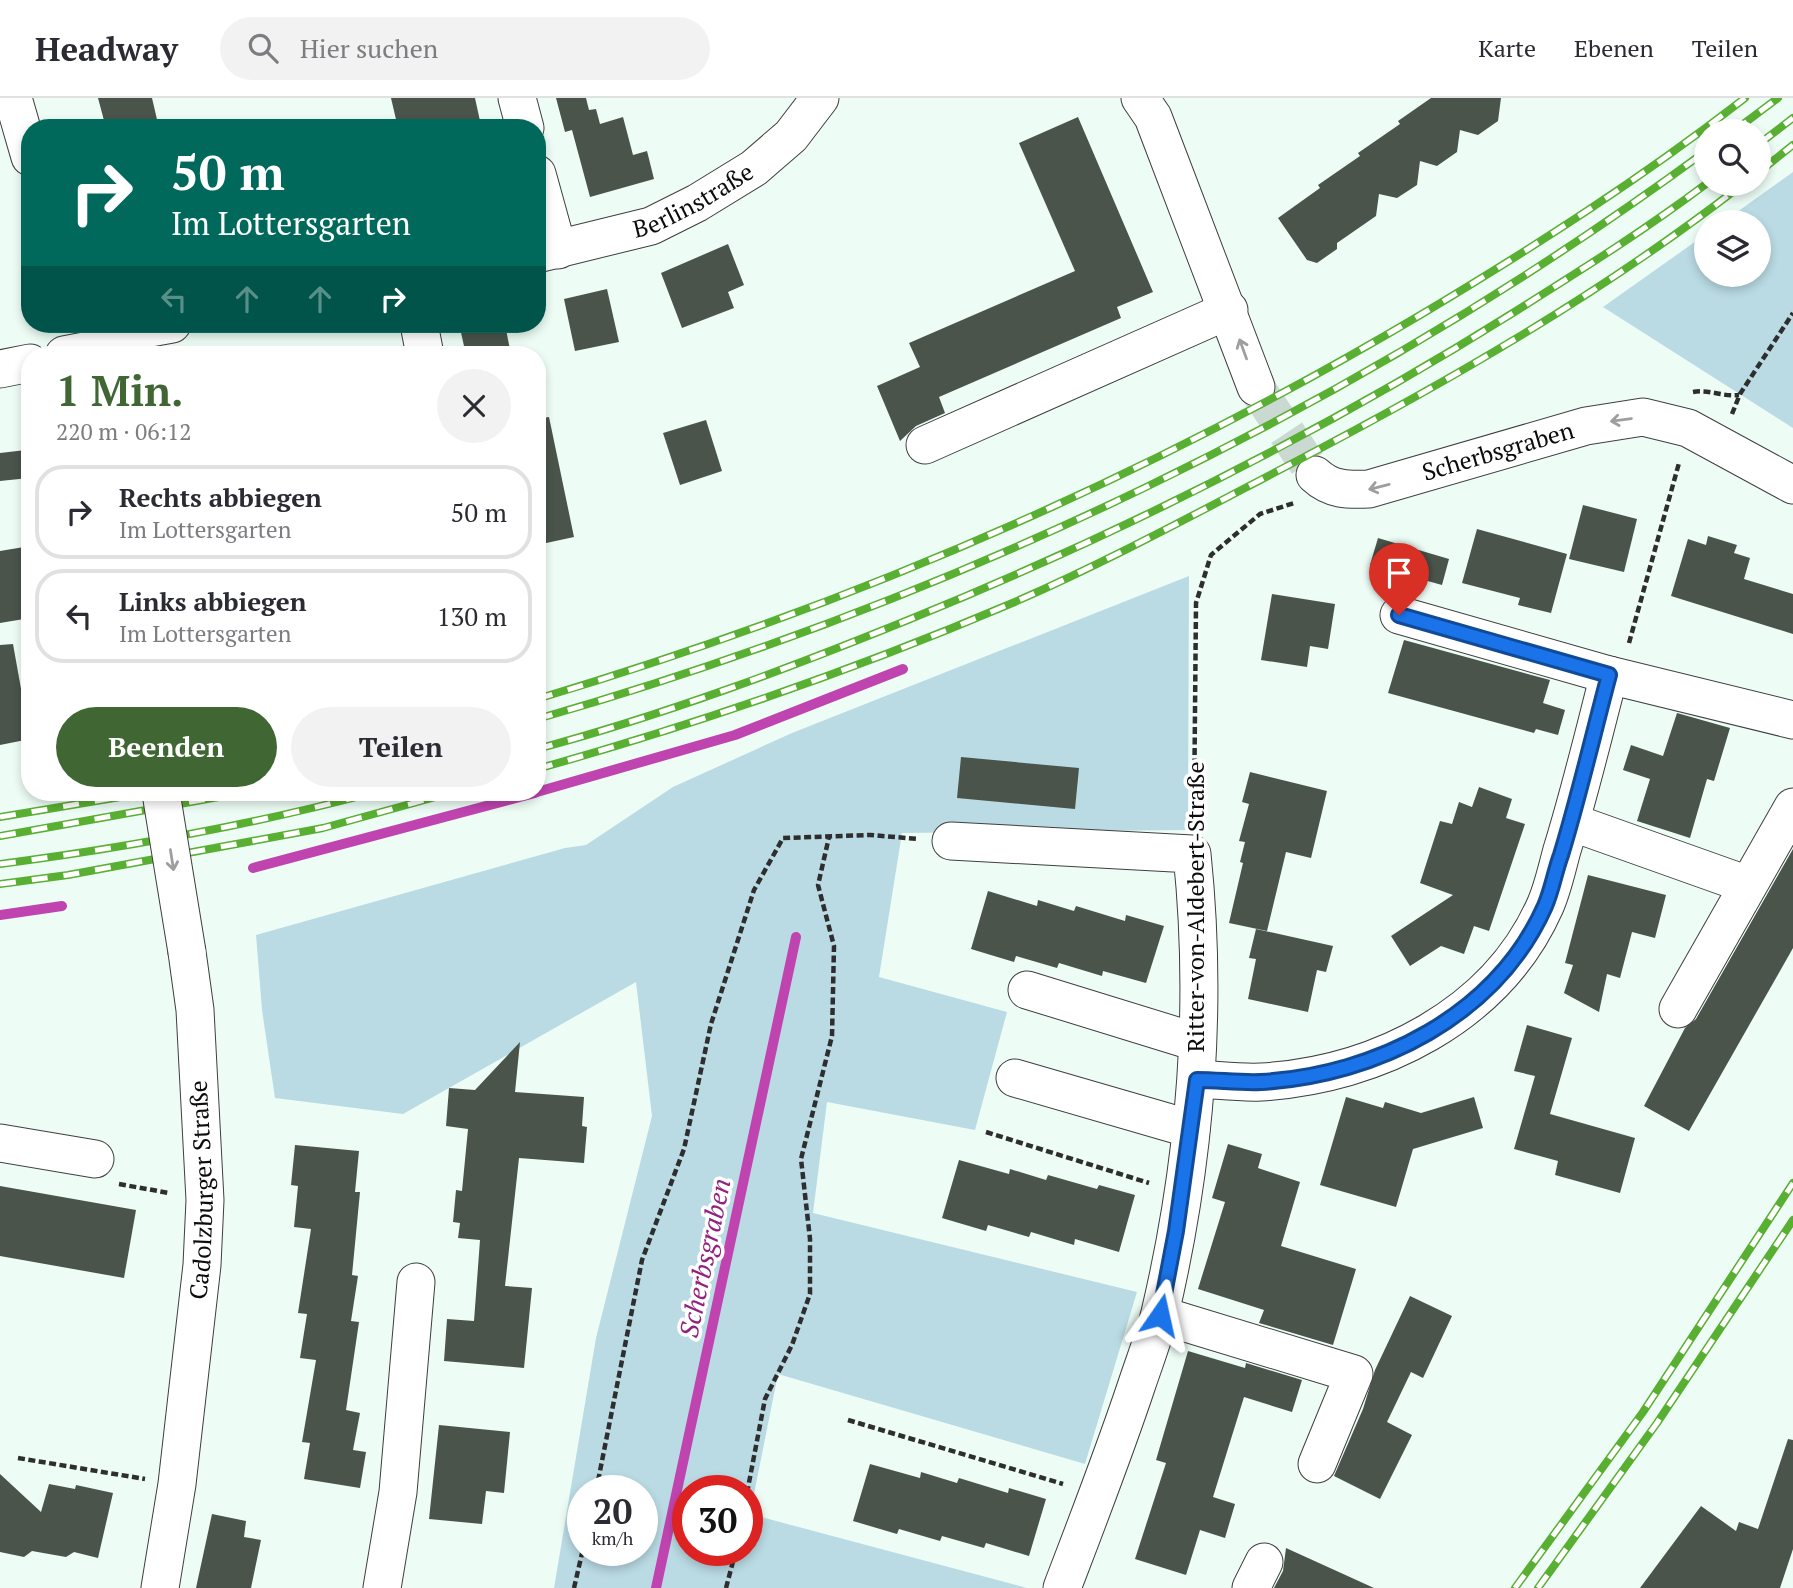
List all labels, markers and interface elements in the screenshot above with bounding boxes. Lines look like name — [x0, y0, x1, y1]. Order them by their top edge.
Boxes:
search box — [220, 17, 710, 80]
text: Headway — [35, 27, 178, 70]
icon: search — [244, 29, 282, 67]
text: Hier suchen — [300, 31, 438, 65]
text: Karte — [1478, 32, 1536, 64]
text: Ebenen — [1574, 32, 1654, 64]
text: Teilen — [1692, 32, 1758, 64]
map controls — [1694, 119, 1771, 287]
button: search — [1694, 119, 1771, 196]
text: 50 m — [171, 139, 285, 204]
icon: right — [56, 147, 147, 238]
street label: Berlinstraße — [630, 155, 759, 245]
text: Im Lottersgarten — [171, 202, 411, 244]
button: layers — [1694, 210, 1771, 287]
icon: left — [155, 280, 193, 318]
icon: ahead — [228, 280, 266, 318]
icon: ahead — [301, 280, 339, 318]
icon: right — [374, 280, 412, 318]
one-way arrow — [1235, 338, 1248, 360]
text: 1 Min. — [56, 362, 184, 418]
button: close — [437, 369, 511, 443]
street label: Scherbsgraben — [1418, 413, 1577, 488]
one-way arrow — [1610, 413, 1633, 426]
text: 220 m · 06:12 — [56, 416, 191, 447]
text: Rechts abbiegen — [119, 480, 322, 514]
one-way arrow — [1368, 481, 1390, 494]
icon: right — [60, 493, 98, 531]
text: 50 m — [451, 495, 507, 529]
text: Im Lottersgarten — [119, 514, 291, 545]
pin — [1369, 543, 1429, 615]
icon: arrive — [1380, 554, 1418, 592]
text: Links abbiegen — [119, 584, 307, 618]
icon: left — [60, 597, 98, 635]
text: 130 m — [437, 599, 507, 633]
text: Im Lottersgarten — [119, 618, 291, 649]
button: Beenden — [56, 707, 277, 787]
button: Teilen — [291, 707, 511, 787]
street label: Ritter-von-Aldebert-Straße — [1179, 762, 1211, 1052]
one-way arrow — [166, 848, 179, 871]
street label: Cadolzburger Straße — [181, 1079, 220, 1301]
water label: Scherbsgraben — [671, 1175, 737, 1340]
position arrow — [1123, 1278, 1197, 1352]
speed limit sign: 30 — [672, 1475, 763, 1566]
text: 20 — [593, 1488, 632, 1534]
text: km/h — [592, 1526, 633, 1550]

